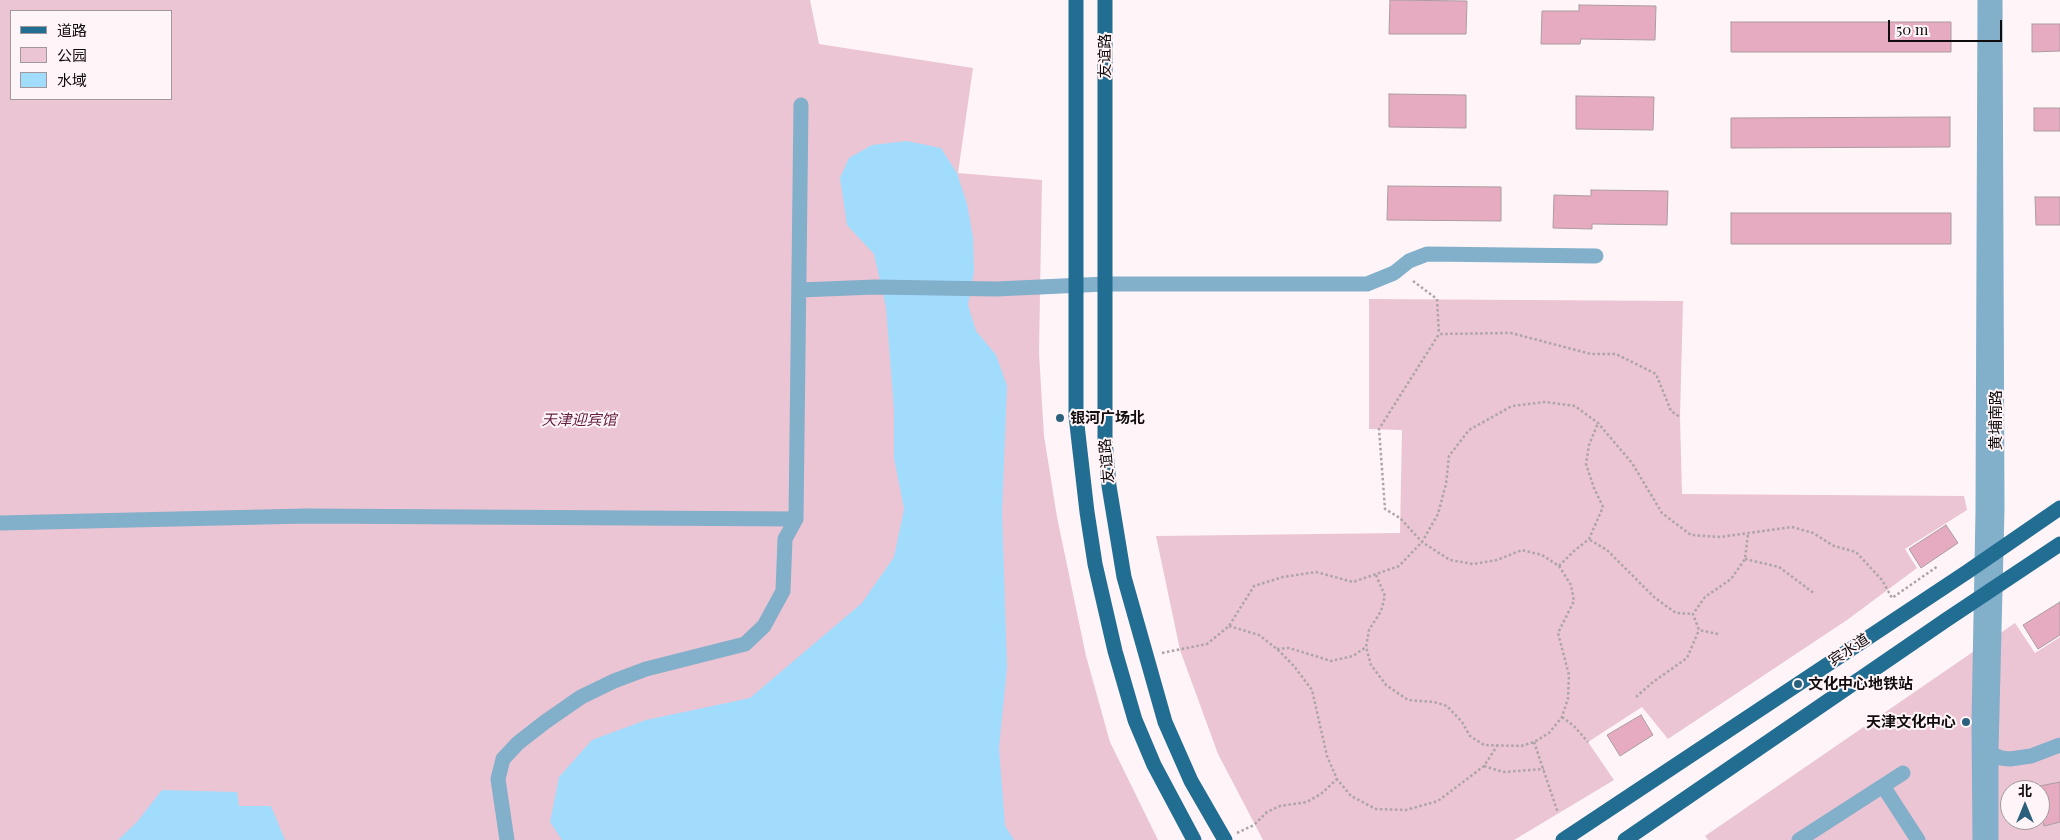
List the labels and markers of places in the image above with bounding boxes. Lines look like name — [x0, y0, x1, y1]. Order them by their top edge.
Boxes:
place label: 银河广场北 — [1070, 409, 1145, 427]
marker: 银河广场北 — [1054, 412, 1066, 424]
place label: 文化中心地铁站 — [1808, 675, 1913, 693]
marker: 文化中心地铁站 — [1792, 678, 1804, 690]
place label: 天津文化中心 — [1866, 713, 1956, 731]
marker: 天津文化中心 — [1960, 716, 1972, 728]

